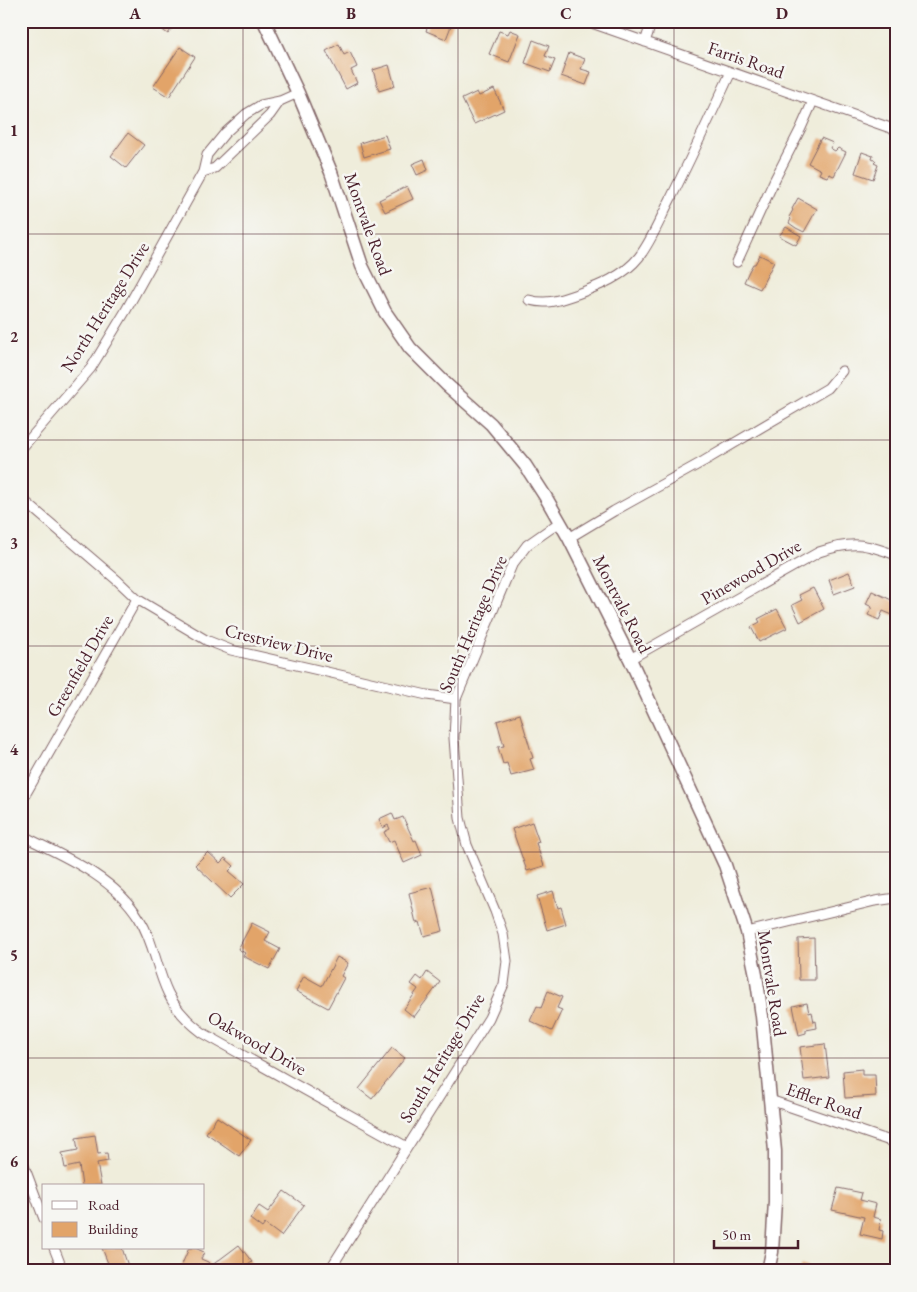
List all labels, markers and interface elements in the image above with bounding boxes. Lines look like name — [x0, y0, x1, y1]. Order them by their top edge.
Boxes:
text: A — [128, 3, 141, 24]
text: B — [346, 3, 356, 24]
text: C — [560, 3, 572, 24]
text: D — [776, 3, 788, 24]
street label: Farris Road — [705, 36, 788, 84]
text: 1 — [10, 120, 18, 141]
street label: Montvale Road — [339, 169, 398, 279]
street label: North Heritage Drive — [55, 237, 154, 376]
text: 2 — [10, 326, 19, 347]
text: 3 — [10, 533, 18, 554]
street label: Pinewood Drive — [697, 534, 805, 609]
street label: Montvale Road — [588, 551, 657, 658]
street label: South Heritage Drive — [433, 552, 512, 696]
street label: Greenfield Drive — [41, 610, 118, 721]
street label: Crestview Drive — [222, 618, 336, 667]
text: 4 — [10, 739, 19, 760]
street label: Montvale Road — [753, 928, 792, 1039]
text: 5 — [10, 945, 18, 966]
street label: South Heritage Drive — [394, 989, 489, 1127]
street label: Oakwood Drive — [204, 1005, 311, 1080]
street label: Effler Road — [783, 1077, 866, 1124]
text: 6 — [10, 1151, 19, 1172]
legend — [42, 1184, 205, 1250]
text: Road — [88, 1195, 120, 1214]
scale bar — [714, 1217, 798, 1249]
text: Building — [88, 1219, 138, 1238]
text: 50 m — [722, 1225, 751, 1244]

